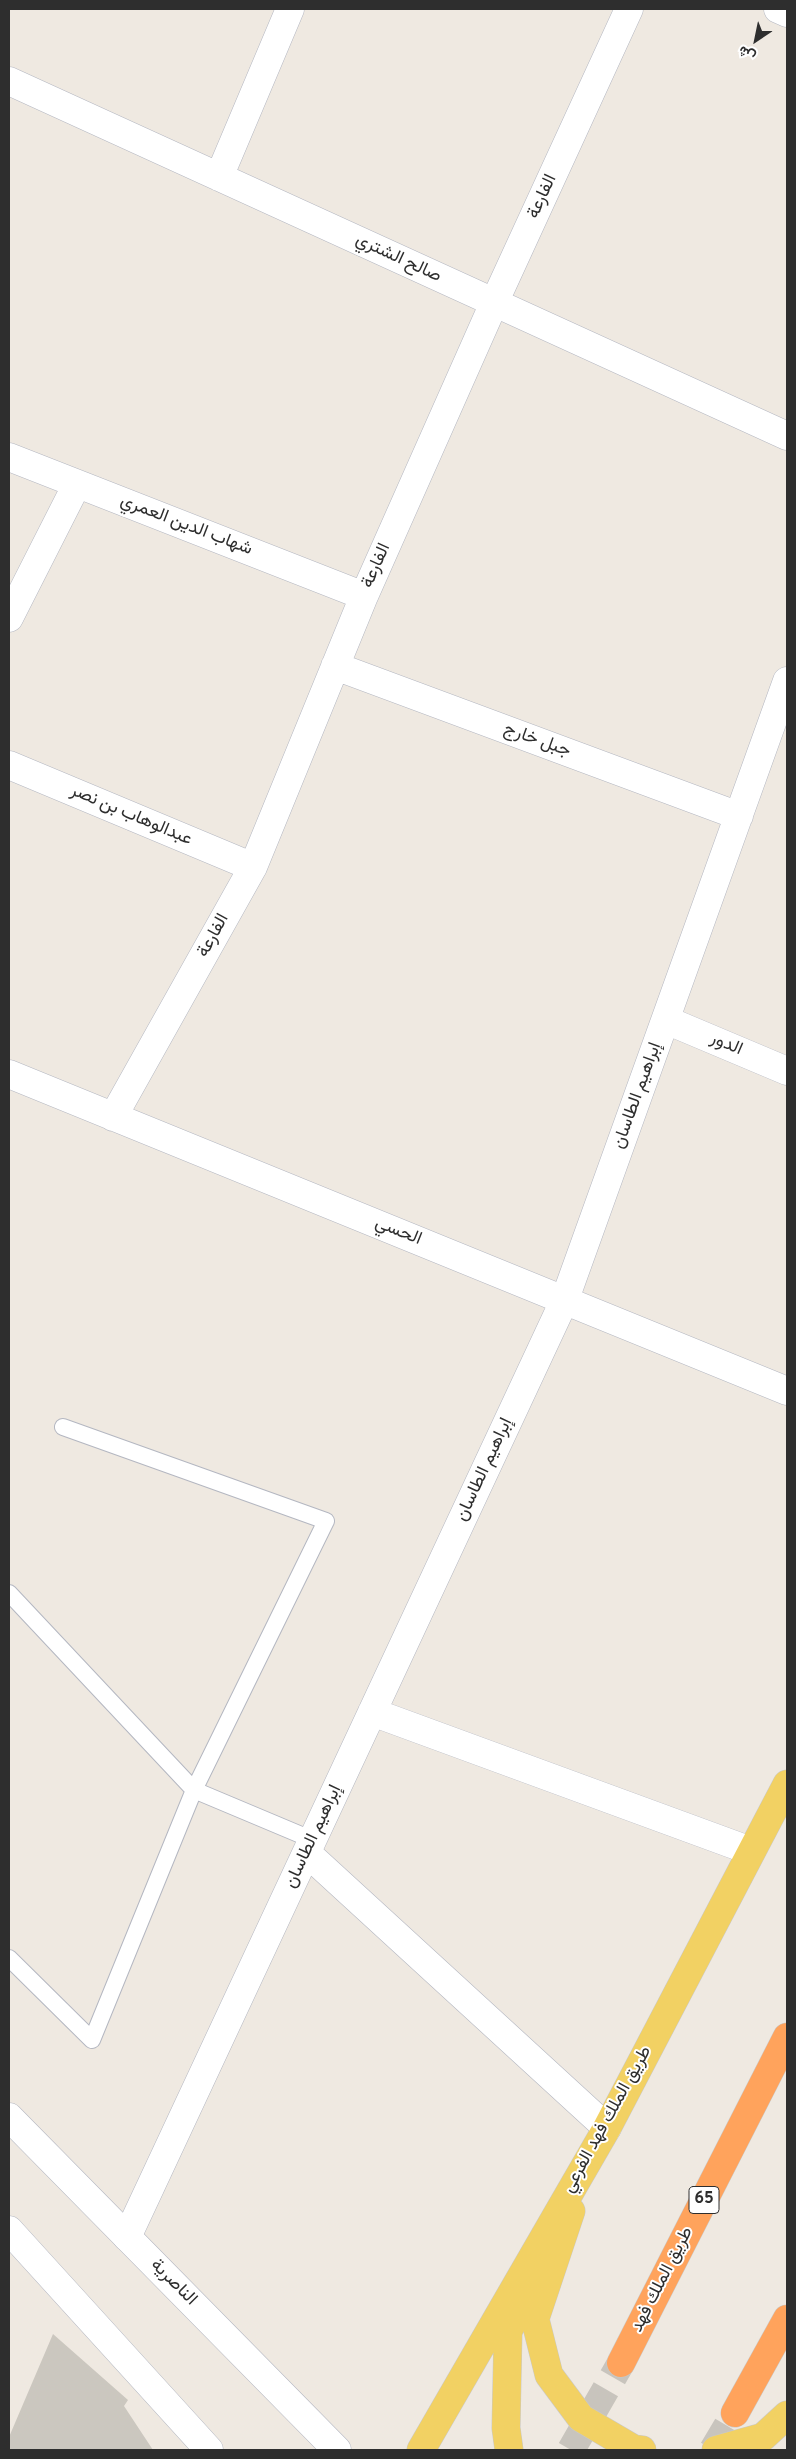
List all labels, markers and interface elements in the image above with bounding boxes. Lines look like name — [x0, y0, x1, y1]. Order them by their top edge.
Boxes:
north arrow — [731, 15, 781, 65]
text: ش — [736, 41, 759, 65]
street label: الفارعة — [523, 171, 563, 223]
street label: صالح الشتري — [352, 230, 444, 288]
street label: شهاب الدين العمري — [117, 491, 255, 561]
street label: الفارعة — [358, 540, 396, 592]
street label: جبل خارج — [501, 719, 573, 763]
street label: عبدالوهاب بن نصر — [67, 781, 195, 851]
street label: الفارعة — [193, 910, 235, 962]
street label: الدور — [707, 1029, 745, 1061]
street label: إبراهيم الطاسان — [609, 1040, 667, 1152]
street label: الحسي — [371, 1213, 425, 1251]
street label: إبراهيم الطاسان — [452, 1415, 518, 1525]
street label: إبراهيم الطاسان — [281, 1782, 347, 1892]
street label: طريق الملك فهد الفرعي — [559, 2043, 657, 2197]
road number: 65 — [689, 2186, 719, 2214]
street label: طريق الملك فهد — [627, 2224, 699, 2336]
street label: الناصرية — [145, 2255, 201, 2311]

